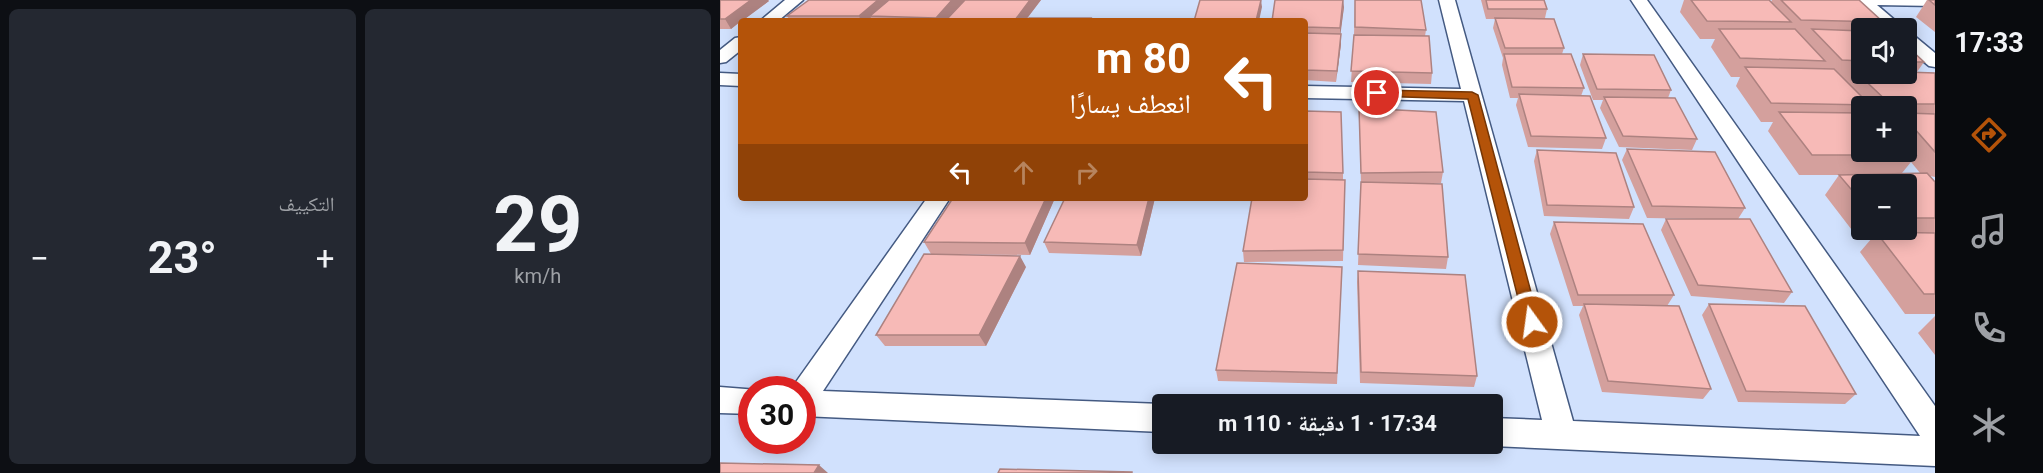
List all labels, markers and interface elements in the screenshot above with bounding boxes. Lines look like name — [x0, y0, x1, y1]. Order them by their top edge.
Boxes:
map controls — [1851, 18, 1917, 240]
button: sound — [1851, 18, 1917, 84]
text: 17:33 — [1954, 27, 2024, 59]
text: 80 m — [1096, 34, 1191, 83]
icon: left — [1212, 42, 1290, 120]
pin — [1351, 67, 1402, 118]
icon: arrive — [1360, 76, 1393, 109]
text: انعطف يسارًا — [1069, 88, 1191, 120]
button: + — [1851, 96, 1917, 162]
icon: directions — [1968, 114, 2010, 156]
icon: left — [944, 156, 977, 189]
icon: ahead — [1007, 156, 1040, 189]
icon: right — [1070, 156, 1103, 189]
button: − — [1851, 174, 1917, 240]
text: 29 — [493, 179, 583, 270]
text: التكييف — [278, 192, 335, 216]
icon: music — [1968, 210, 2010, 252]
text: 23° — [148, 231, 217, 284]
text: − — [30, 239, 49, 278]
text: + — [316, 239, 335, 278]
text: km/h — [514, 264, 561, 288]
position arrow — [1500, 290, 1564, 354]
icon: phone — [1968, 307, 2010, 349]
speed limit sign: 30 — [738, 376, 816, 454]
icon: climate — [1968, 404, 2010, 446]
text: 17:34 · 1 دقيقة · 110 m — [1218, 411, 1437, 436]

